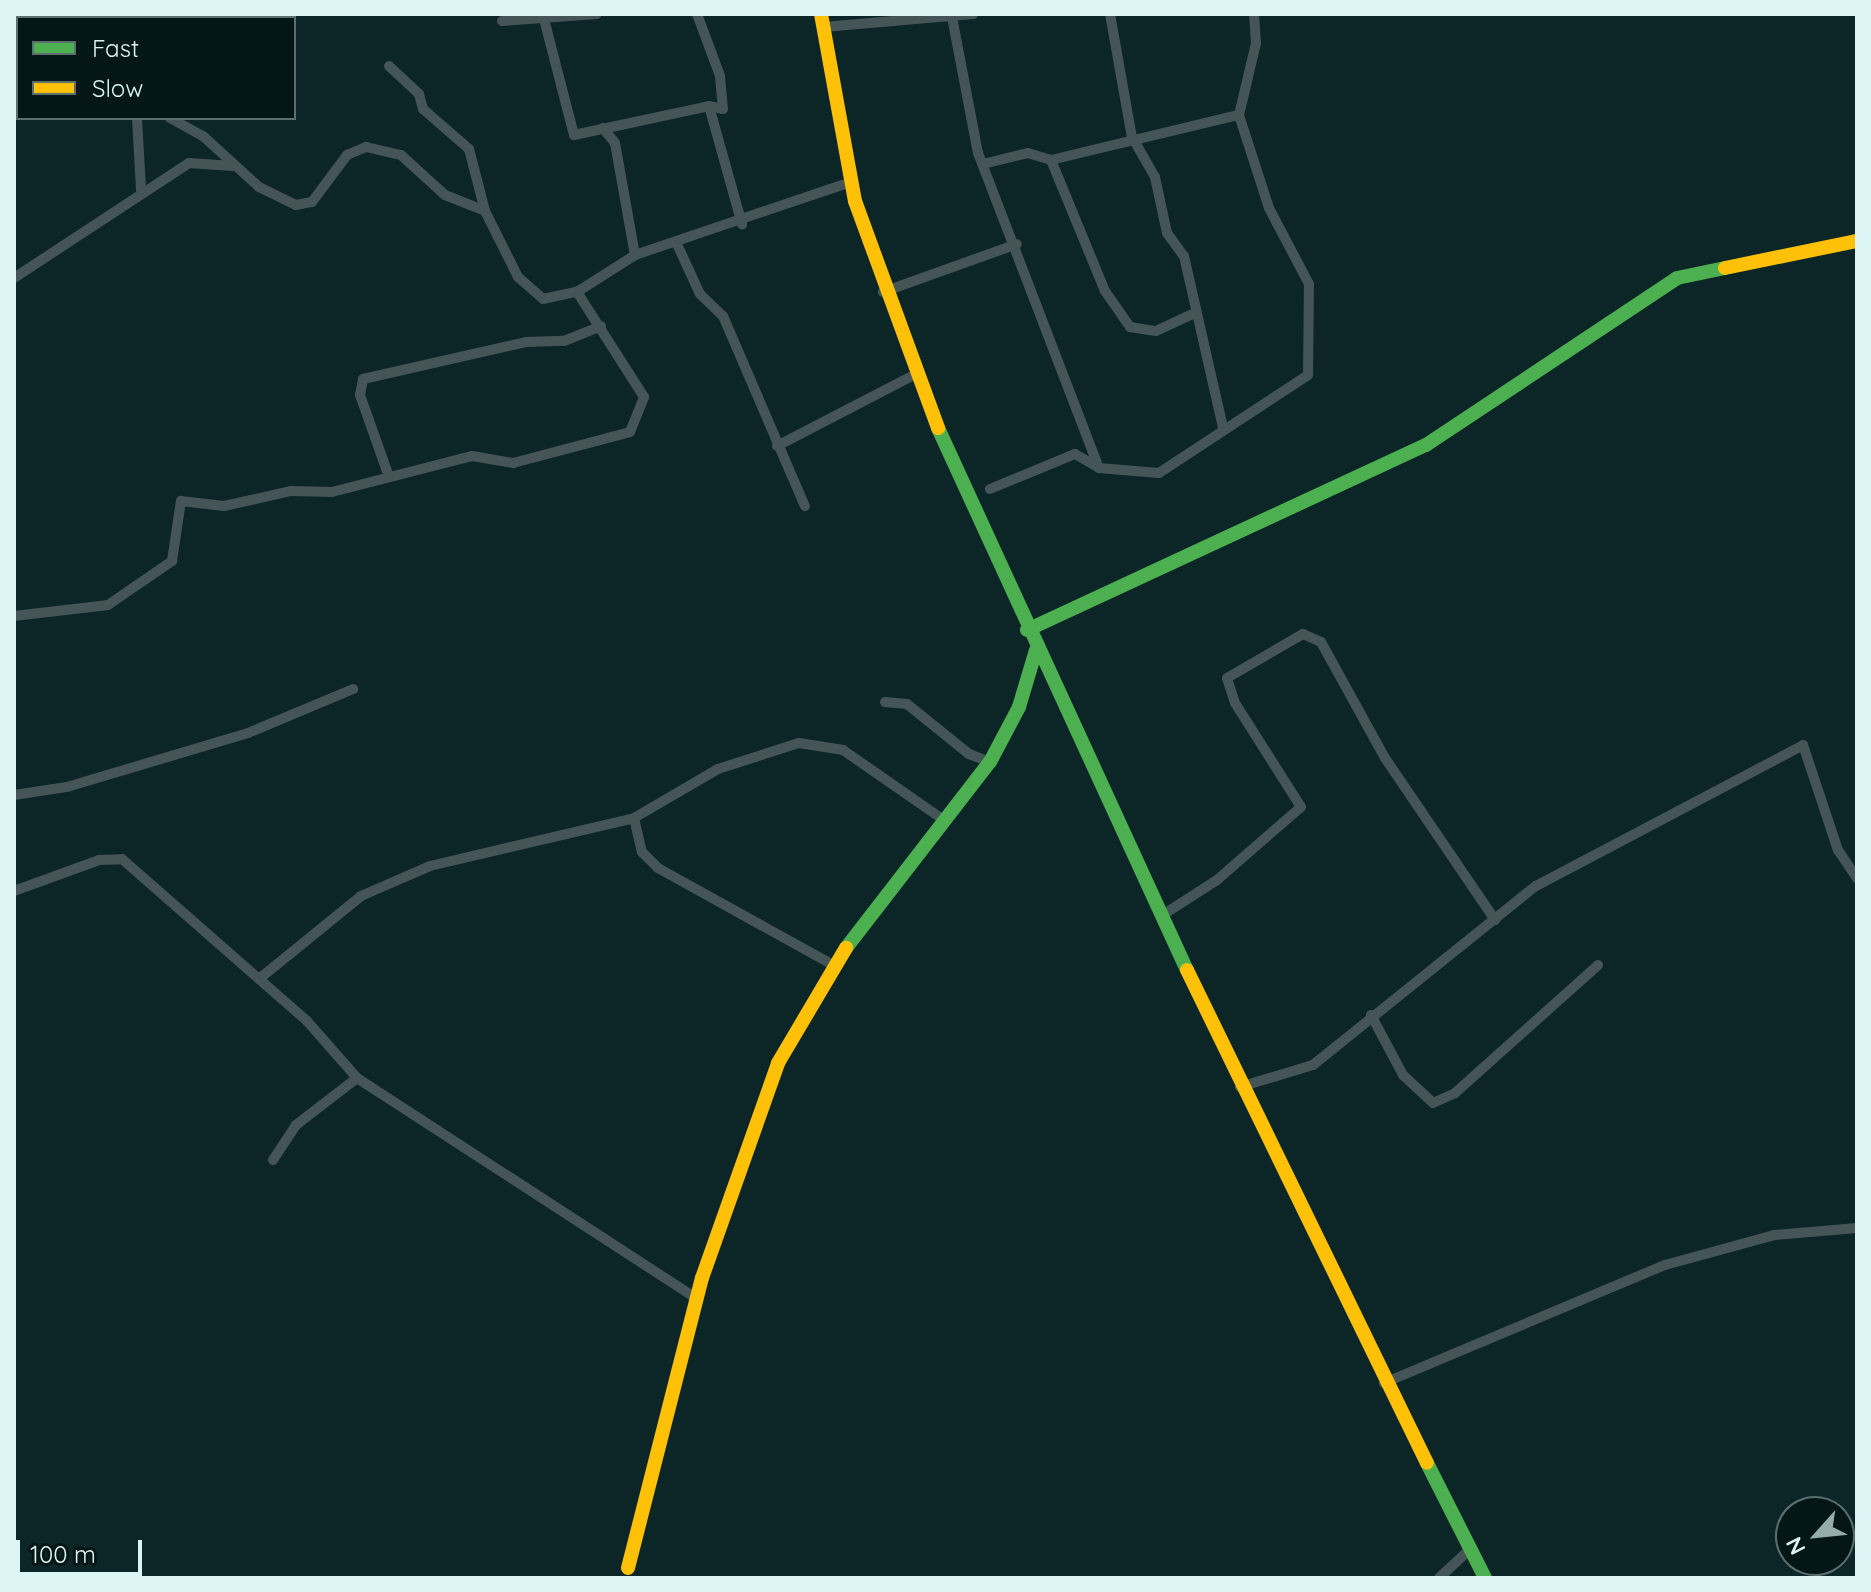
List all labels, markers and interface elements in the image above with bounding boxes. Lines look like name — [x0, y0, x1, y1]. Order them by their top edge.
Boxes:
legend — [16, 16, 296, 120]
text: Fast — [92, 33, 139, 63]
text: Slow — [92, 73, 143, 103]
north arrow — [1775, 1496, 1855, 1576]
scale bar — [20, 1524, 146, 1574]
text: N — [1779, 1532, 1812, 1560]
text: 100 m — [30, 1539, 96, 1569]

